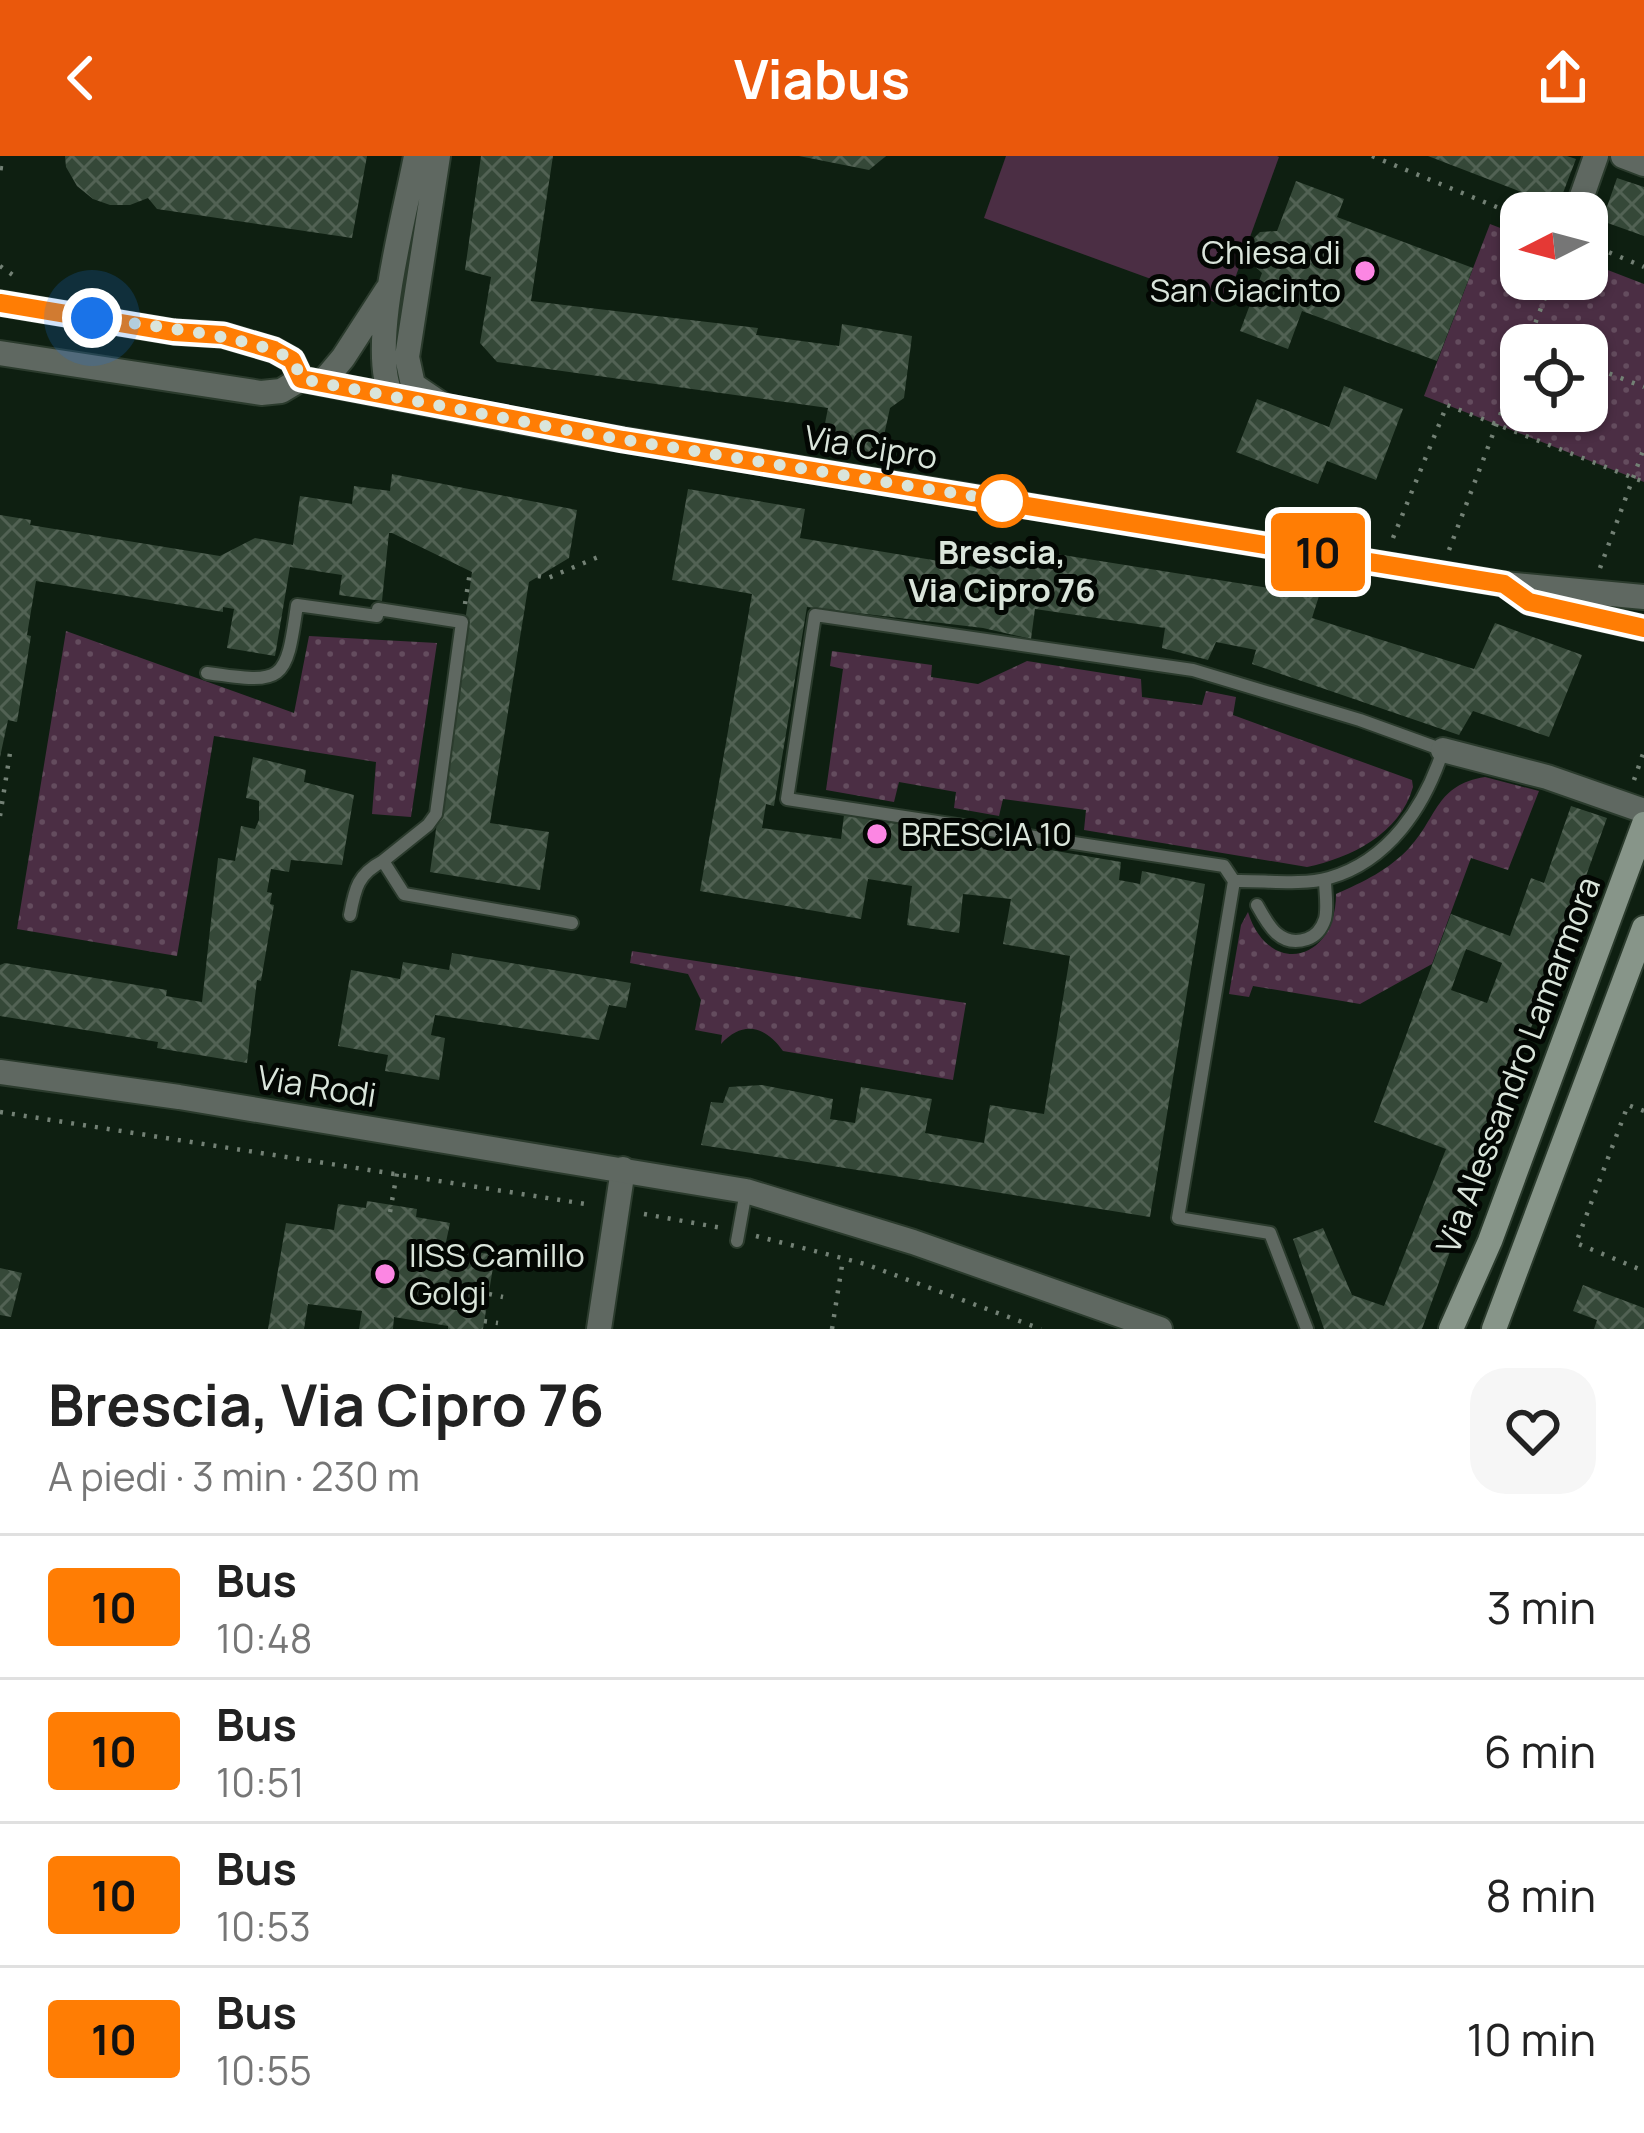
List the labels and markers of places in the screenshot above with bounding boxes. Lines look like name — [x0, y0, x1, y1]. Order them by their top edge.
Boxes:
place label: Chiesa di San Giacinto — [1150, 229, 1341, 312]
marker: Chiesa di San Giacinto — [1352, 258, 1378, 284]
marker: Brescia, Via Cipro 76 — [977, 476, 1027, 526]
place label: Brescia, Via Cipro 76 — [908, 529, 1096, 612]
place label: BRESCIA 10 — [901, 811, 1072, 856]
marker: BRESCIA 10 — [864, 821, 890, 847]
place label: IISS Camillo Golgi — [409, 1232, 585, 1315]
marker: IISS Camillo Golgi — [372, 1261, 398, 1287]

